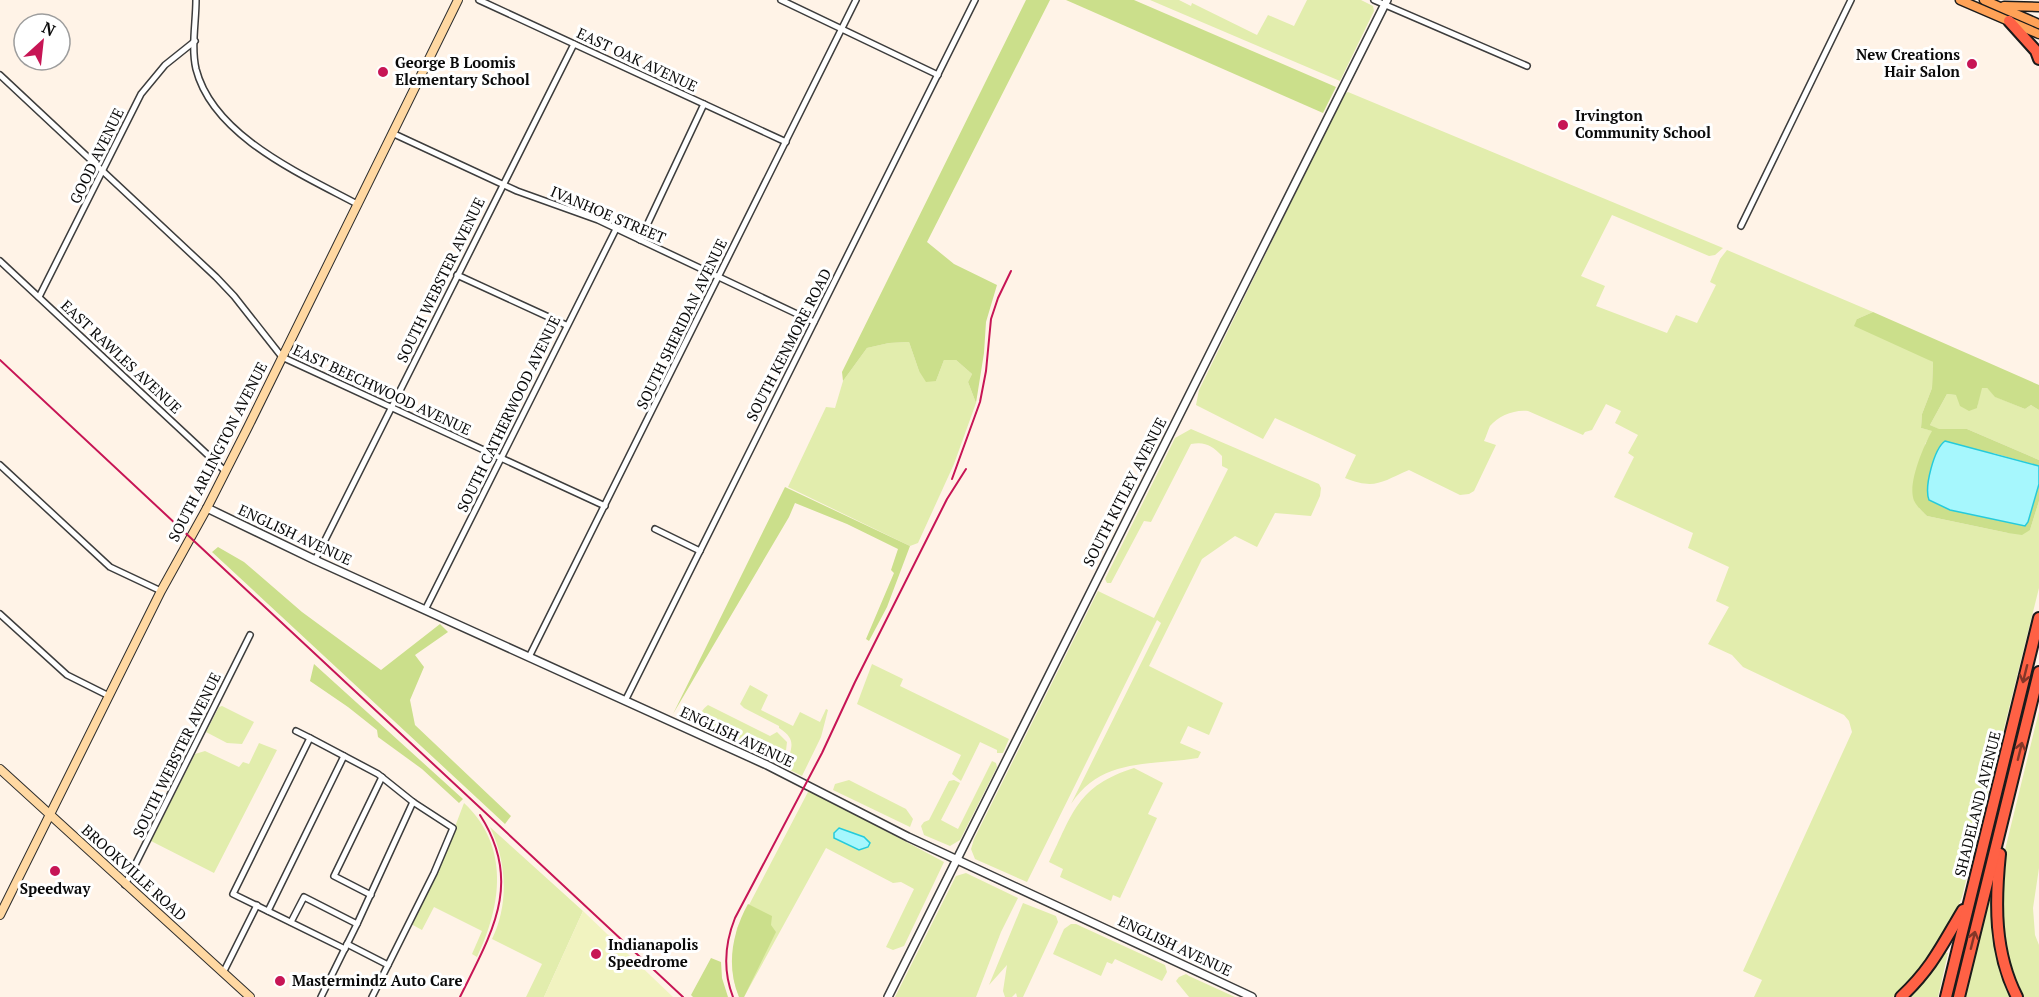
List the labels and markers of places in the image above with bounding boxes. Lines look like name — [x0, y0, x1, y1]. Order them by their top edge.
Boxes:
place label: New Creations Hair Salon — [1856, 44, 1960, 81]
place label: George B Loomis Elementary School — [395, 52, 530, 89]
marker: New Creations Hair Salon — [1965, 57, 1979, 71]
marker: George B Loomis Elementary School — [376, 65, 390, 79]
place label: Irvington Community School — [1575, 105, 1711, 142]
marker: Irvington Community School — [1556, 118, 1570, 132]
marker: Speedway — [48, 864, 62, 878]
place label: Speedway — [20, 878, 91, 898]
place label: Indianapolis Speedrome — [608, 934, 699, 971]
marker: Indianapolis Speedrome — [589, 947, 603, 961]
place label: Mastermindz Auto Care — [292, 970, 463, 990]
marker: Mastermindz Auto Care — [273, 974, 287, 988]

